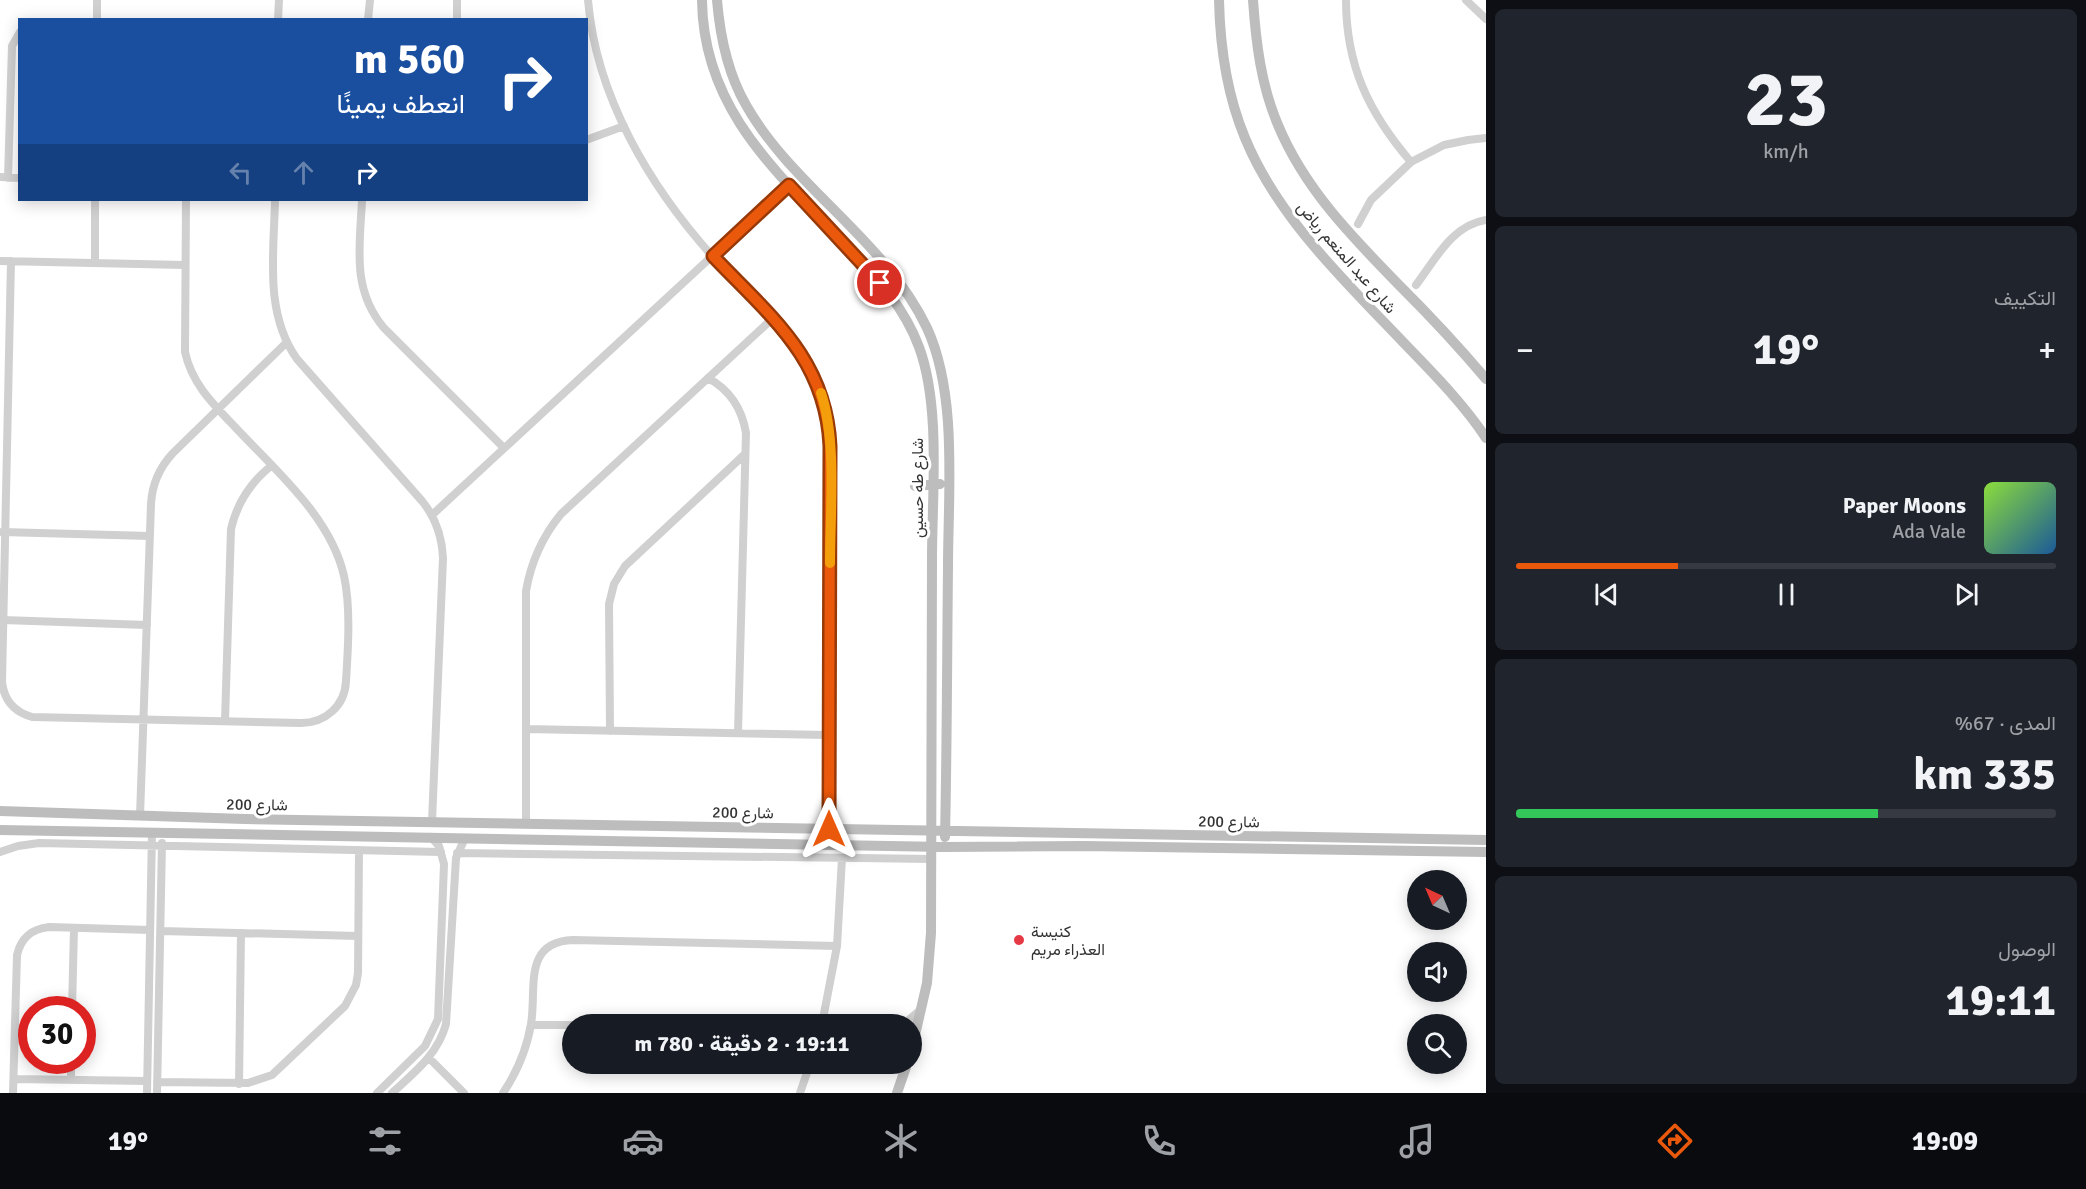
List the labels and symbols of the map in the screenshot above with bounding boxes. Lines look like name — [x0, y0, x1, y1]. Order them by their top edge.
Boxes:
street label: شارع عبد المنعم رياض — [1291, 198, 1400, 318]
pin — [854, 257, 905, 308]
street label: شارع طه حسين — [908, 438, 929, 538]
street label: شارع 200 — [226, 794, 288, 817]
position arrow — [797, 797, 861, 861]
street label: شارع 200 — [712, 802, 774, 825]
street label: شارع 200 — [1198, 811, 1260, 834]
north arrow — [1407, 870, 1467, 930]
place label: كنيسة العذراء مريم — [1031, 922, 1105, 960]
marker: كنيسة العذراء مريم — [1012, 933, 1026, 947]
speed limit sign: 30 — [18, 996, 96, 1074]

